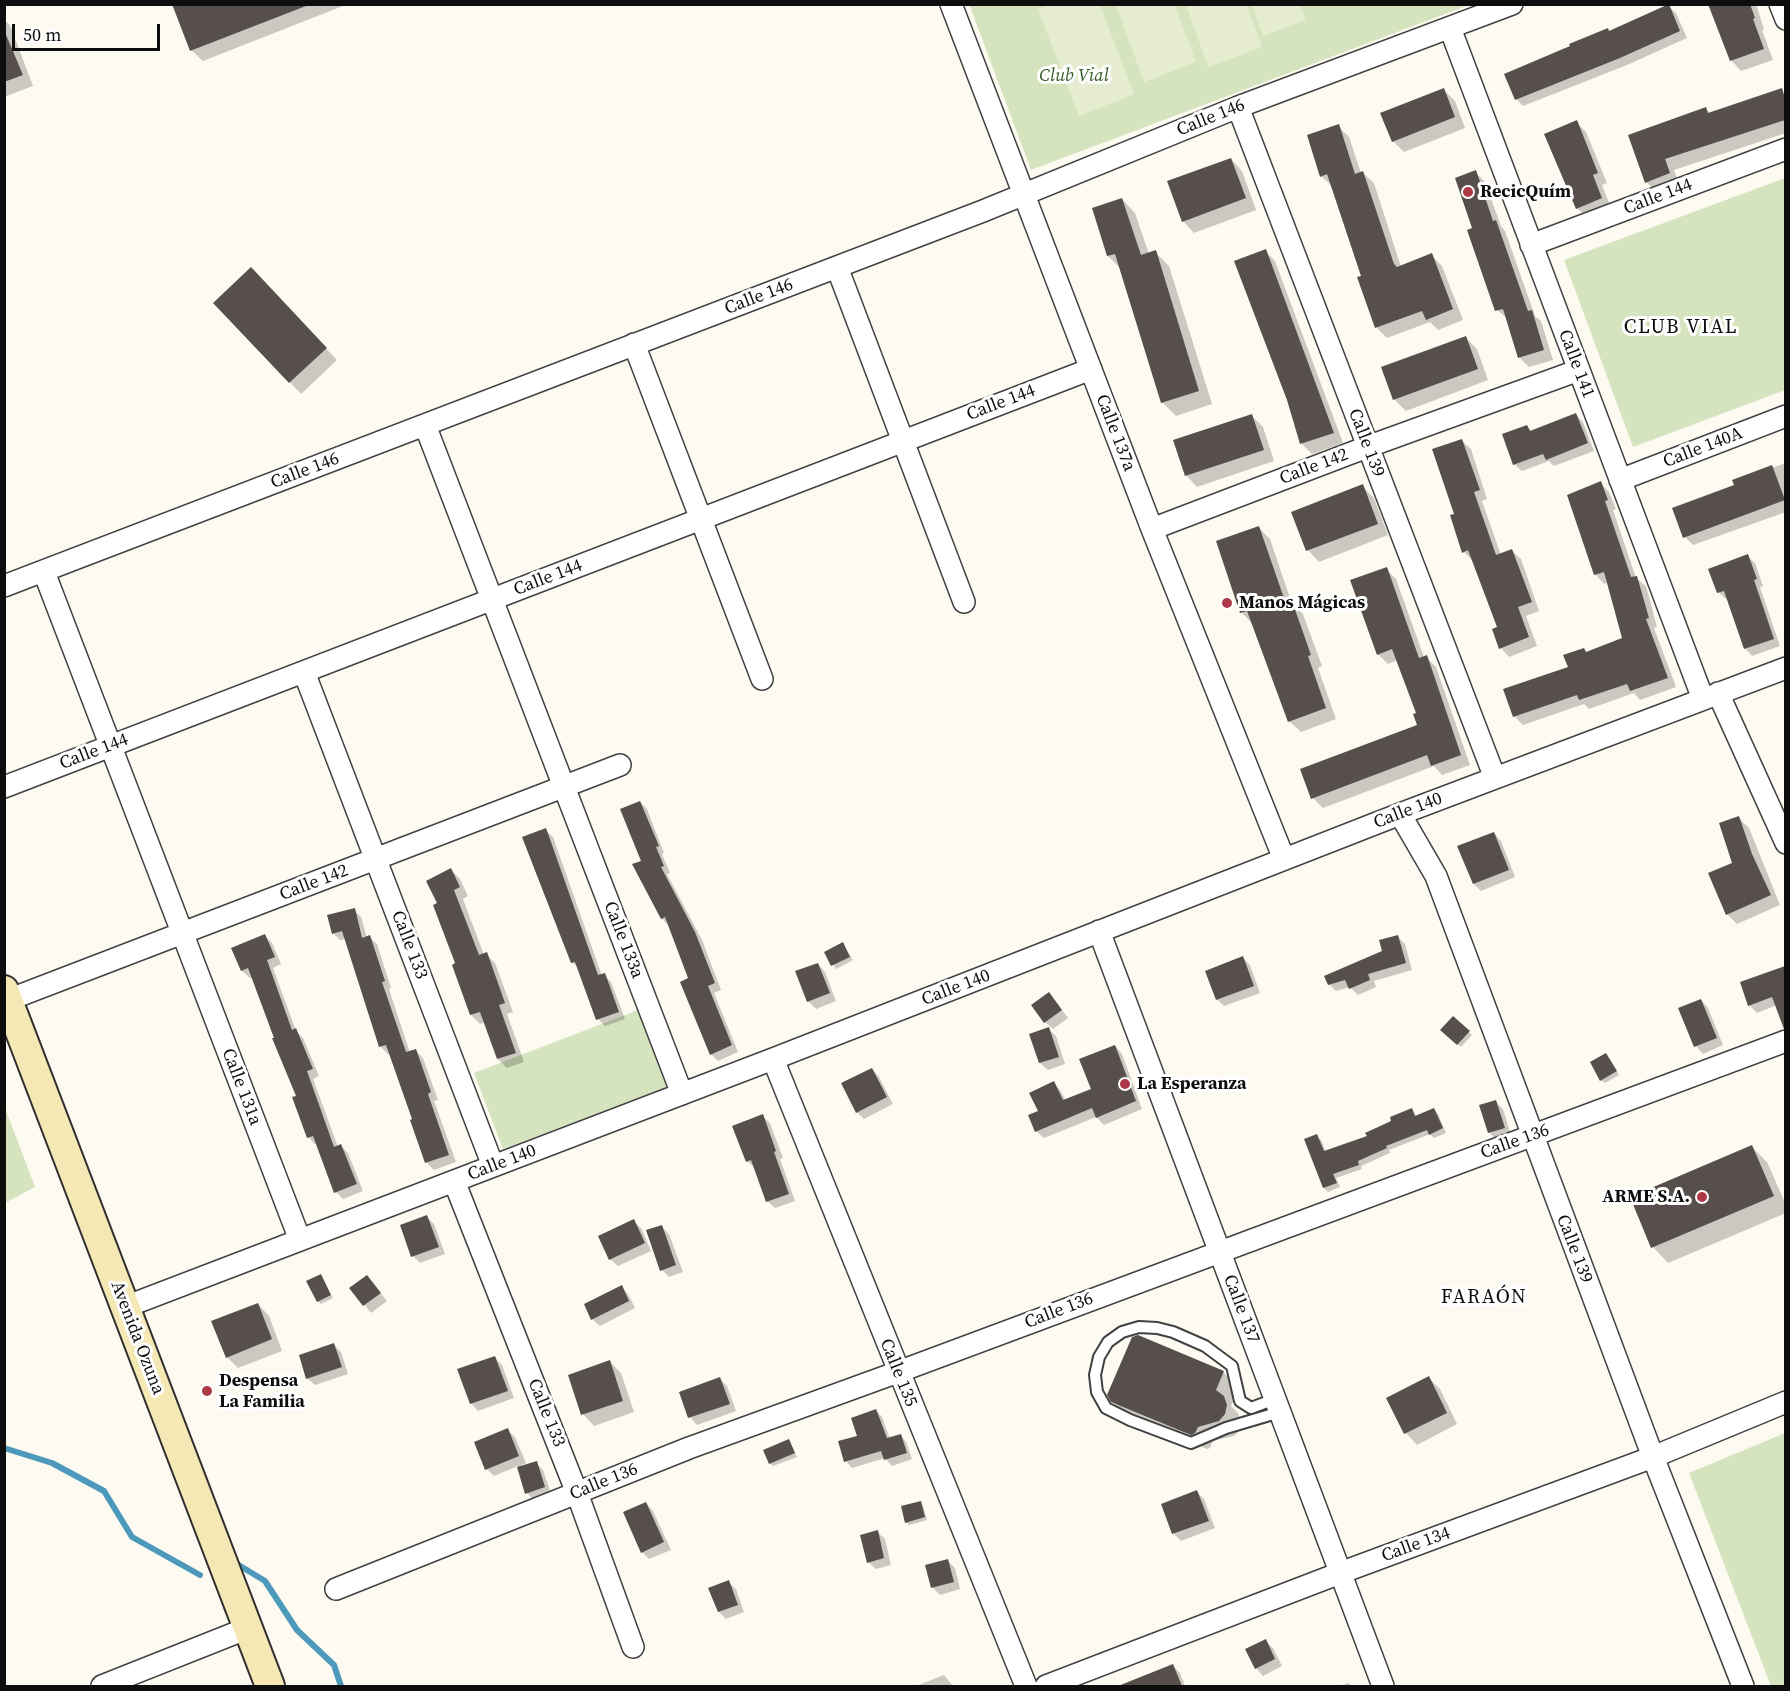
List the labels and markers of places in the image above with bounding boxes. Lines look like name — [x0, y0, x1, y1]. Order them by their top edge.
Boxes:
place label: RecicQuím — [1480, 181, 1571, 203]
marker: RecicQuím — [1461, 185, 1475, 199]
place label: Manos Mágicas — [1239, 592, 1365, 614]
marker: Manos Mágicas — [1220, 596, 1234, 610]
place label: La Esperanza — [1137, 1073, 1247, 1095]
marker: La Esperanza — [1118, 1077, 1132, 1091]
place label: ARME S.A. — [1602, 1186, 1690, 1208]
marker: ARME S.A. — [1695, 1190, 1709, 1204]
place label: Despensa La Familia — [219, 1370, 305, 1412]
marker: Despensa La Familia — [200, 1384, 214, 1398]

